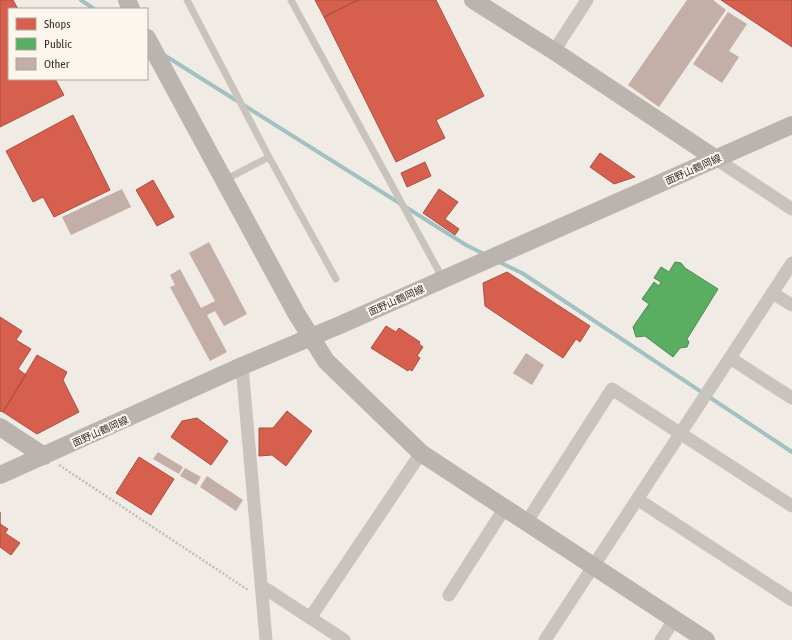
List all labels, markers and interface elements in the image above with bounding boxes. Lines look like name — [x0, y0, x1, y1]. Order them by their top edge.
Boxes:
legend — [8, 8, 148, 80]
text: Shops — [44, 17, 70, 31]
text: Public — [44, 37, 72, 51]
text: Other — [44, 57, 70, 71]
street label: 面野山鶴岡線 — [664, 152, 723, 187]
street label: 面野山鶴岡線 — [367, 283, 426, 318]
street label: 面野山鶴岡線 — [71, 414, 130, 449]

